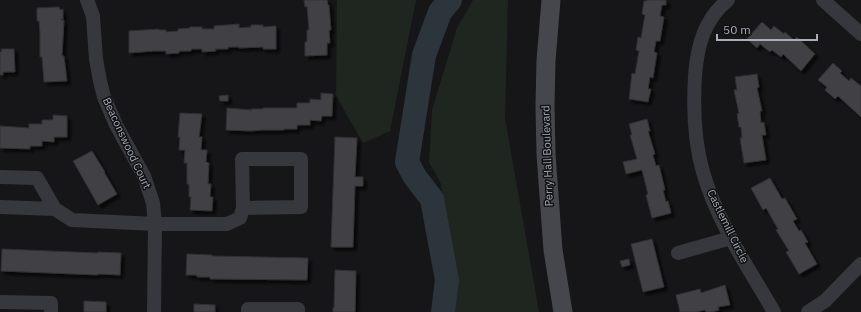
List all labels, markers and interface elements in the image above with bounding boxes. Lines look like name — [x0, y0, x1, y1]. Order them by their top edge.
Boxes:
scale bar — [717, 16, 817, 42]
text: 50 m — [723, 22, 751, 37]
street label: Beaconswood Court — [100, 95, 154, 191]
street label: Perry Hall Boulevard — [538, 105, 556, 207]
street label: Castlemill Circle — [704, 187, 752, 265]

